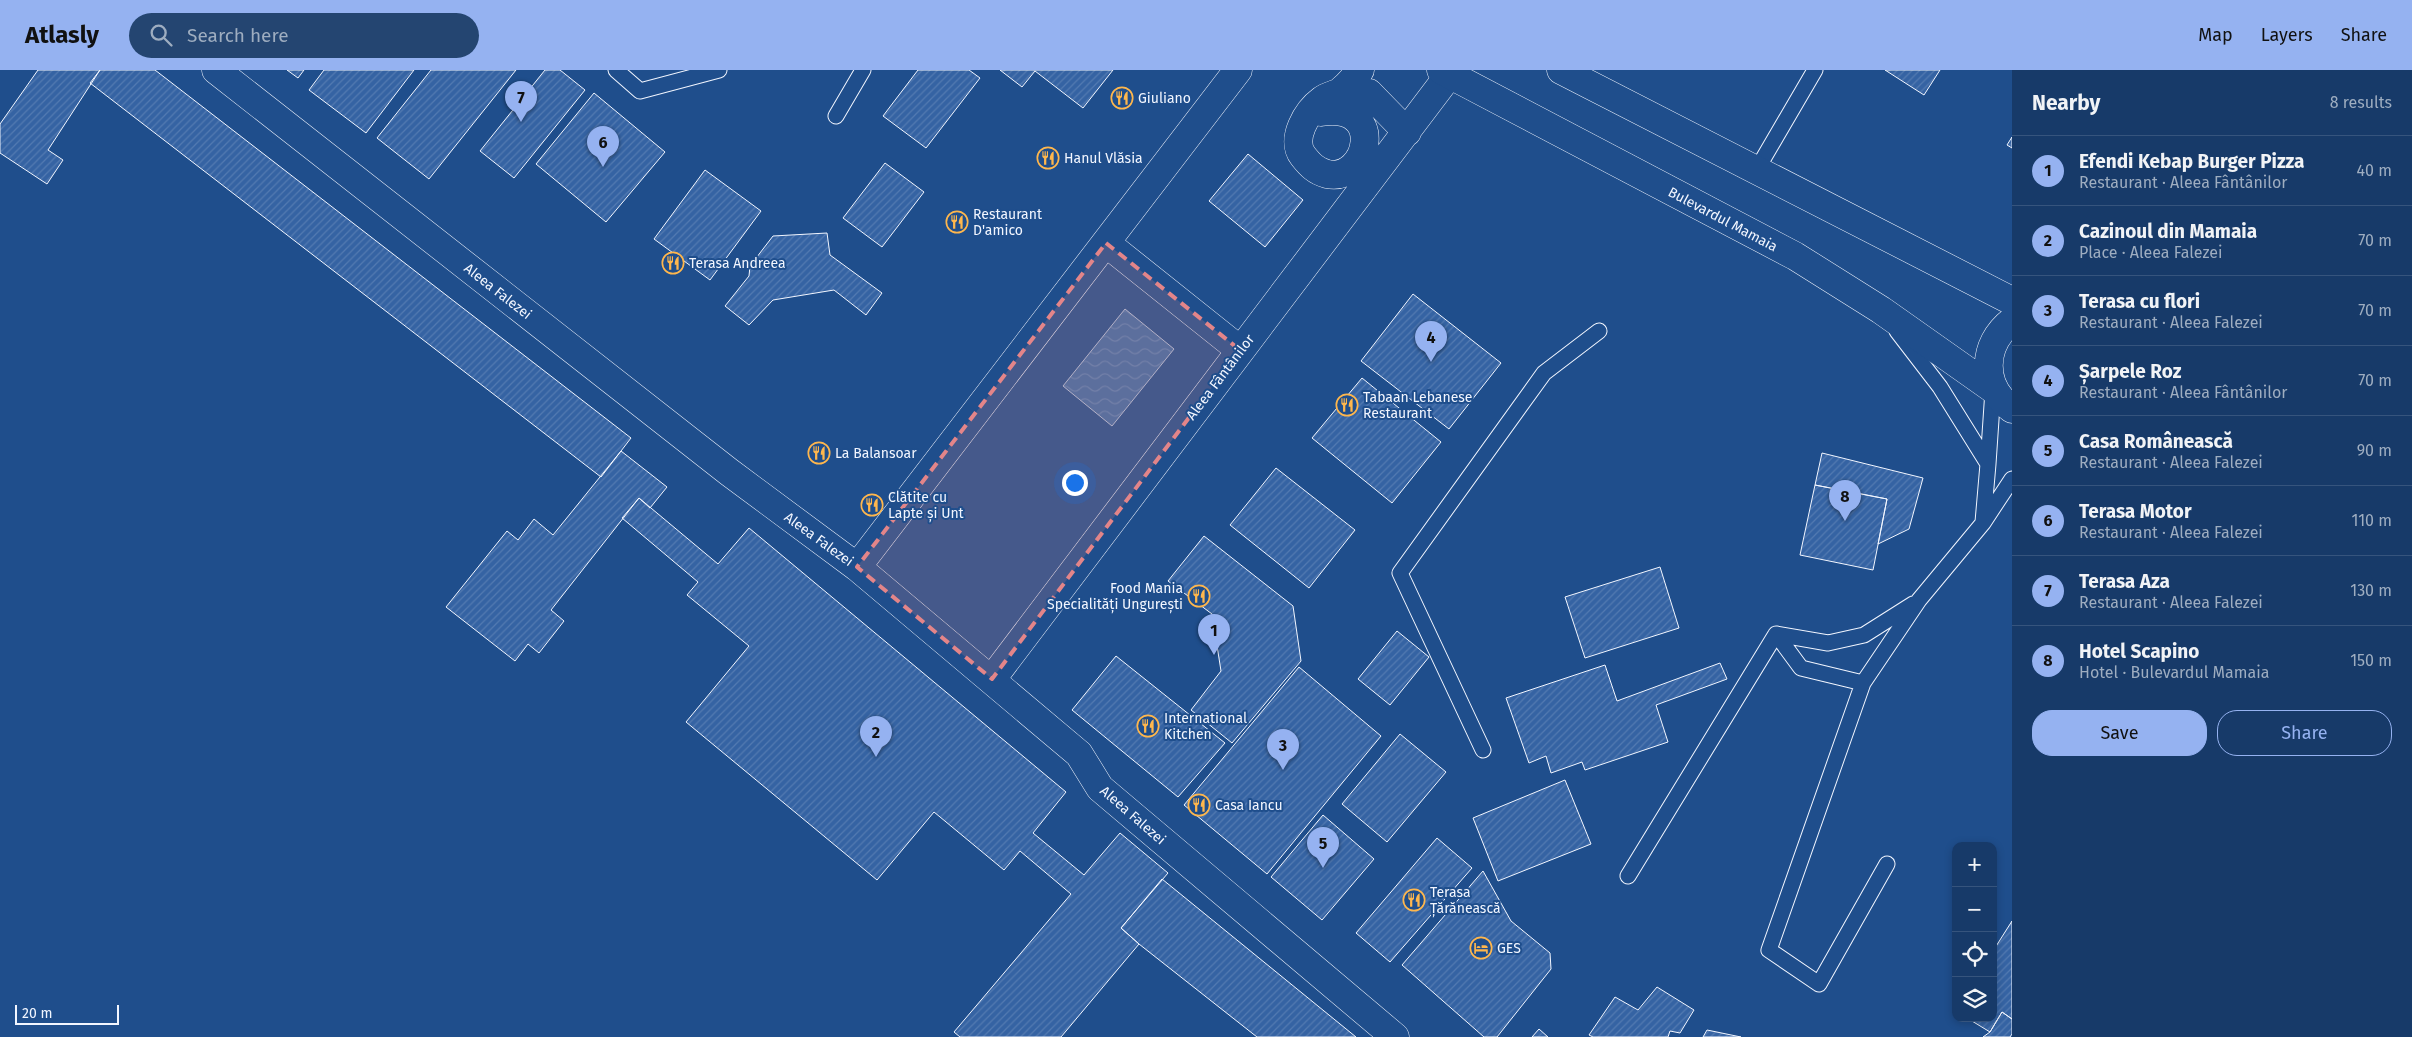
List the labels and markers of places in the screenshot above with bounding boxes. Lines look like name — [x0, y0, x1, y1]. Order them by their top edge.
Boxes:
pin: 7 — [505, 81, 537, 122]
restaurant icon: Giuliano — [1110, 86, 1134, 110]
place label: Giuliano — [1138, 90, 1191, 107]
pin: 6 — [587, 126, 619, 167]
restaurant icon: Hanul Vlăsia — [1036, 146, 1060, 170]
place label: Hanul Vlăsia — [1064, 150, 1143, 167]
place label: Restaurant D'amico — [973, 206, 1043, 239]
restaurant icon: Restaurant D'amico — [945, 210, 969, 234]
restaurant icon: Terasa Andreea — [661, 251, 685, 275]
place label: Terasa Andreea — [689, 255, 786, 272]
pin: 4 — [1415, 321, 1447, 362]
place label: Tabaan Lebanese Restaurant — [1363, 389, 1472, 422]
restaurant icon: Tabaan Lebanese Restaurant — [1335, 393, 1359, 417]
restaurant icon: La Balansoar — [807, 441, 831, 465]
place label: La Balansoar — [835, 445, 917, 462]
pin: 8 — [1829, 480, 1861, 521]
place label: Clătite cu Lapte și Unt — [888, 489, 965, 523]
restaurant icon: Clătite cu Lapte și Unt — [860, 493, 884, 517]
place label: Food Mania Specialități Ungurești — [1047, 580, 1183, 614]
restaurant icon: Food Mania Specialități Ungurești — [1187, 584, 1211, 608]
pin: 1 — [1198, 614, 1230, 655]
place label: International Kitchen — [1164, 710, 1247, 743]
restaurant icon: International Kitchen — [1136, 714, 1160, 738]
pin: 2 — [860, 716, 892, 757]
pin: 3 — [1267, 729, 1299, 770]
restaurant icon: Casa Iancu — [1187, 793, 1211, 817]
place label: Casa Iancu — [1215, 797, 1283, 814]
pin: 5 — [1307, 827, 1339, 868]
place label: Terasa Țărănească — [1430, 884, 1501, 918]
restaurant icon: Terasa Țărănească — [1402, 888, 1426, 912]
hotel icon: GES — [1469, 936, 1493, 960]
place label: GES — [1497, 940, 1521, 957]

